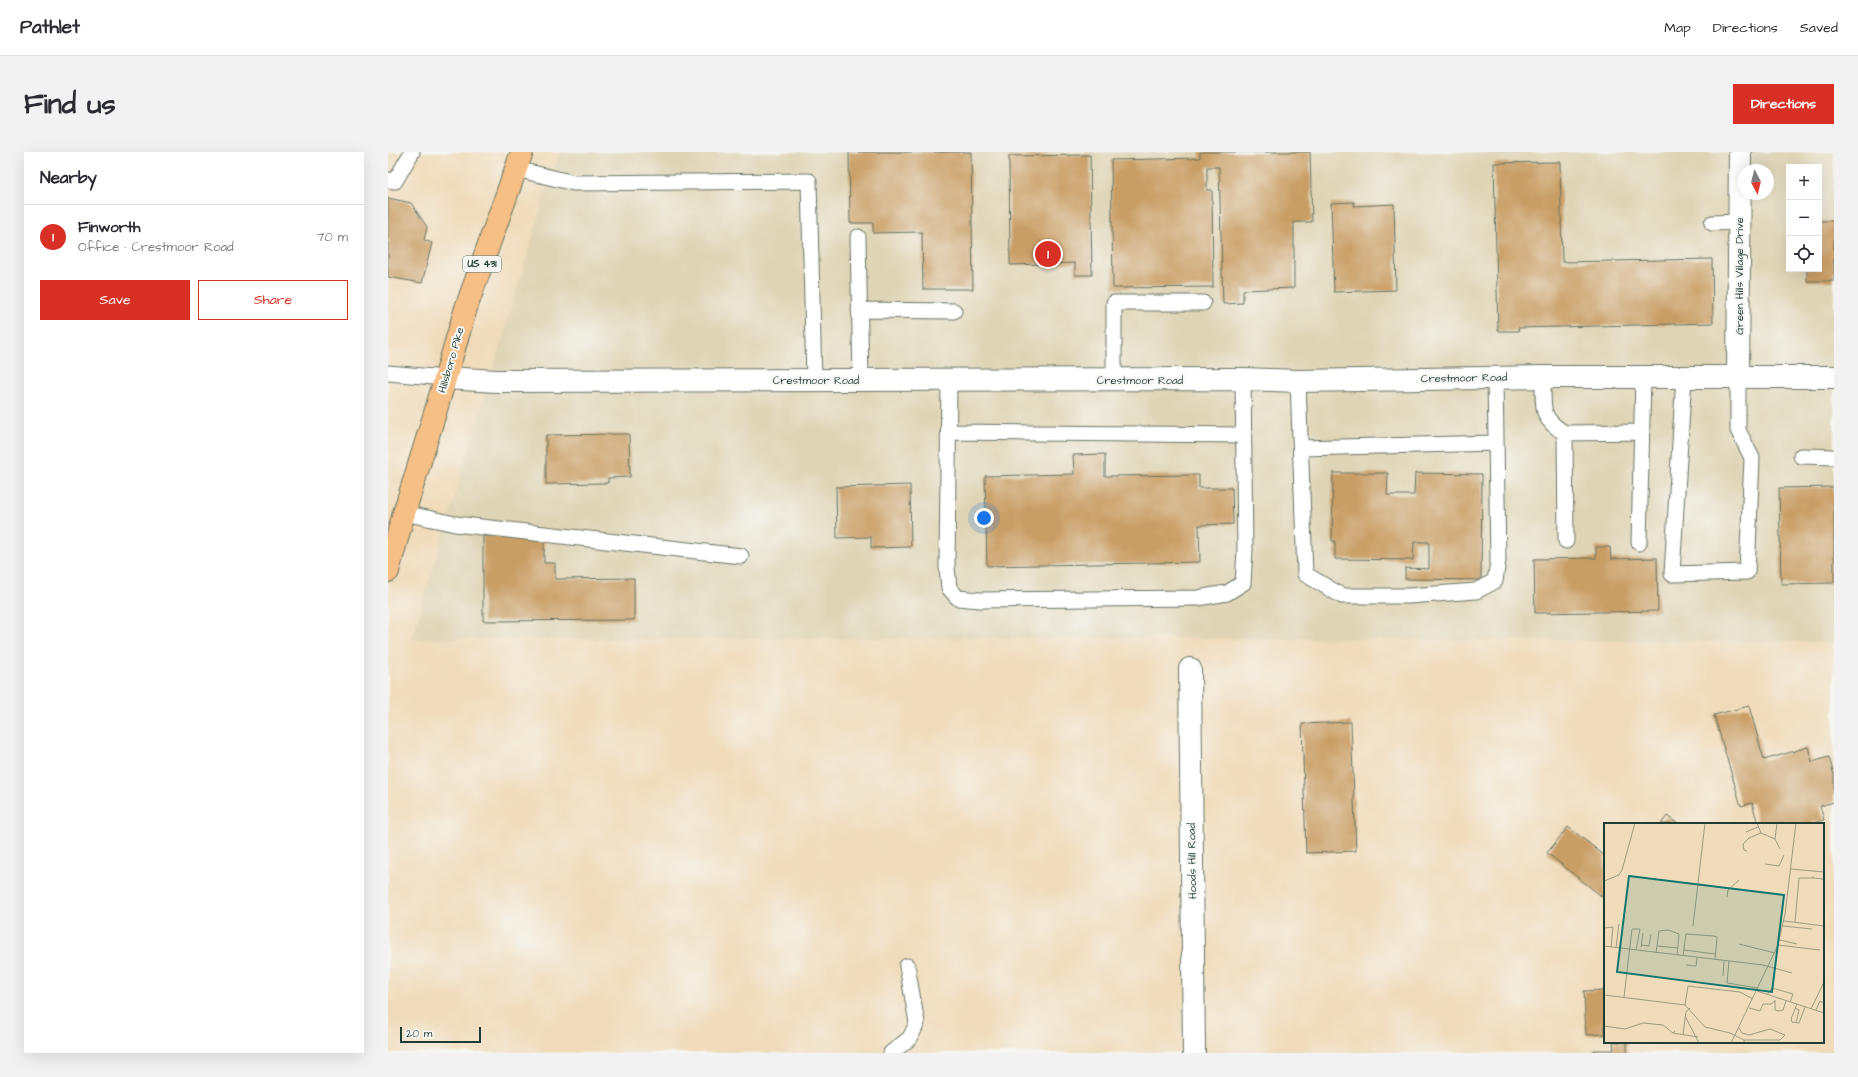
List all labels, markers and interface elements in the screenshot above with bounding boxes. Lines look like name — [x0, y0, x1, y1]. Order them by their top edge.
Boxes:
text: Pathlet — [20, 14, 80, 41]
text: Map — [1664, 18, 1691, 38]
text: Directions — [1713, 18, 1778, 38]
text: Saved — [1800, 18, 1838, 38]
button: Directions — [1733, 84, 1834, 124]
text: Find us — [24, 85, 115, 124]
north arrow — [1738, 164, 1774, 200]
map controls — [1786, 164, 1822, 272]
button: + — [1786, 164, 1822, 200]
text: Nearby — [40, 166, 97, 190]
button: − — [1786, 200, 1822, 236]
text: Finworth — [78, 217, 141, 238]
street label: Green Hills Village Drive — [1732, 217, 1748, 335]
text: 1 — [52, 228, 54, 246]
text: 70 m — [316, 228, 348, 246]
button: locate — [1786, 236, 1822, 272]
text: Office · Crestmoor Road — [78, 238, 234, 256]
pin: 1 — [1035, 239, 1061, 269]
road number: US 431 — [463, 256, 501, 272]
button: Save — [40, 280, 190, 320]
button: Share — [198, 280, 348, 320]
street label: Hillsboro Pike — [434, 325, 468, 395]
street label: Crestmoor Road — [1421, 370, 1508, 386]
street label: Crestmoor Road — [773, 373, 860, 388]
street label: Crestmoor Road — [1097, 373, 1184, 388]
your location — [974, 508, 994, 528]
street label: Hoods Hill Road — [1184, 822, 1200, 899]
inset map — [1604, 823, 1824, 1043]
scale bar — [400, 1025, 481, 1044]
text: 20 m — [406, 1026, 432, 1041]

